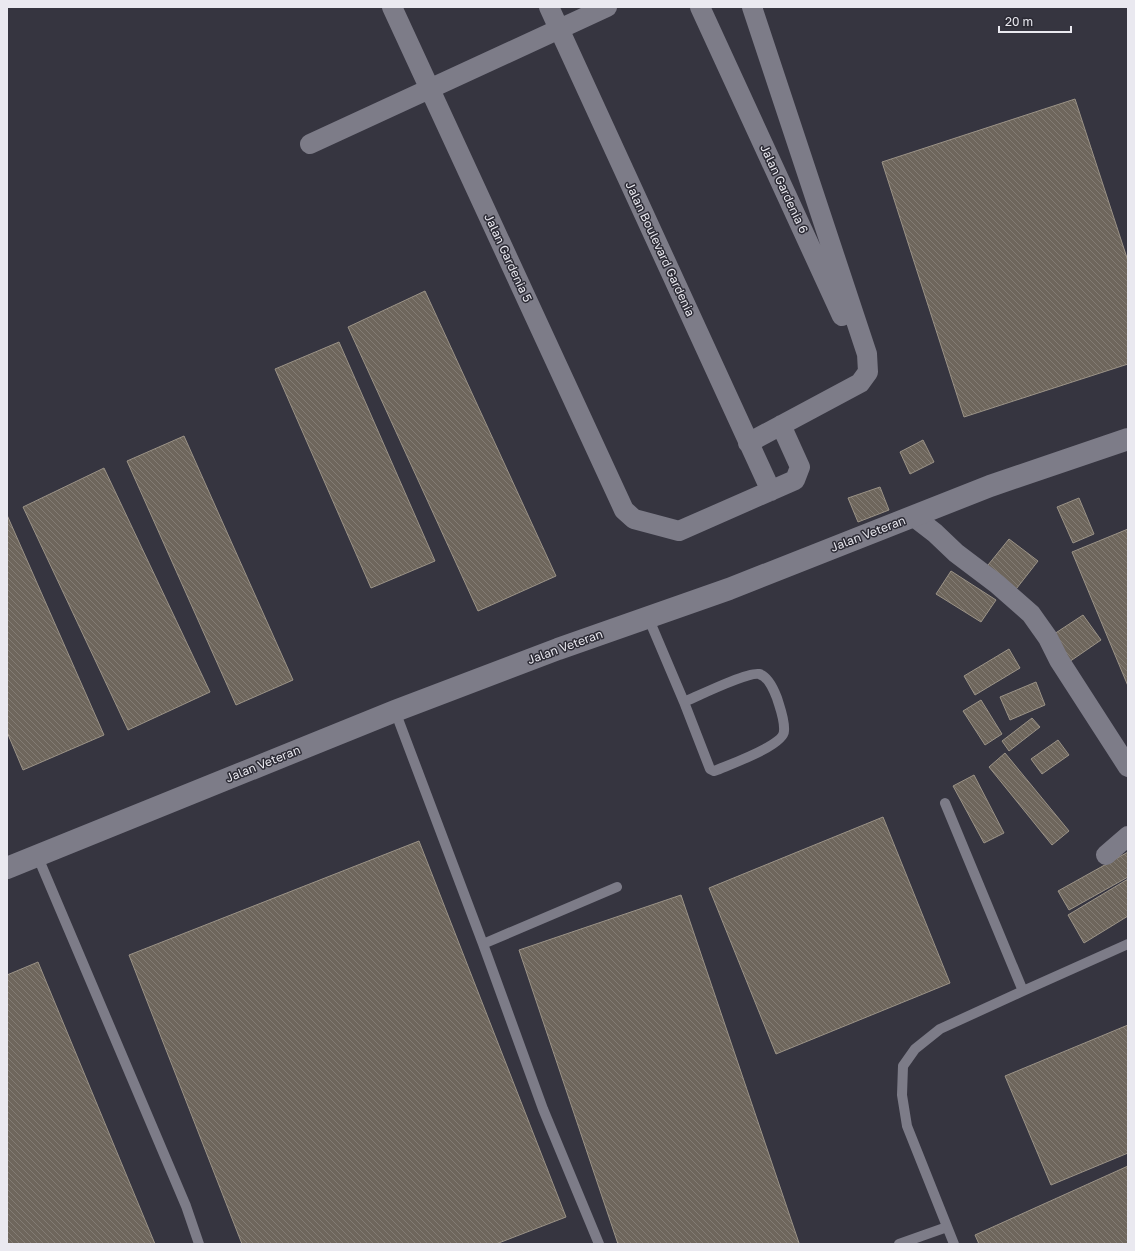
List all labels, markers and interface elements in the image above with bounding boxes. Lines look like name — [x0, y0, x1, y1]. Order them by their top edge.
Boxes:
scale bar — [999, 8, 1071, 34]
text: 20 m — [1005, 14, 1033, 29]
street label: Jalan Gardenia 6 — [757, 142, 812, 236]
street label: Jalan Boulevard Gardenia — [623, 179, 698, 319]
street label: Jalan Gardenia 5 — [481, 211, 536, 304]
street label: Jalan Veteran — [828, 512, 907, 555]
street label: Jalan Veteran — [525, 626, 605, 667]
street label: Jalan Veteran — [223, 742, 302, 785]

